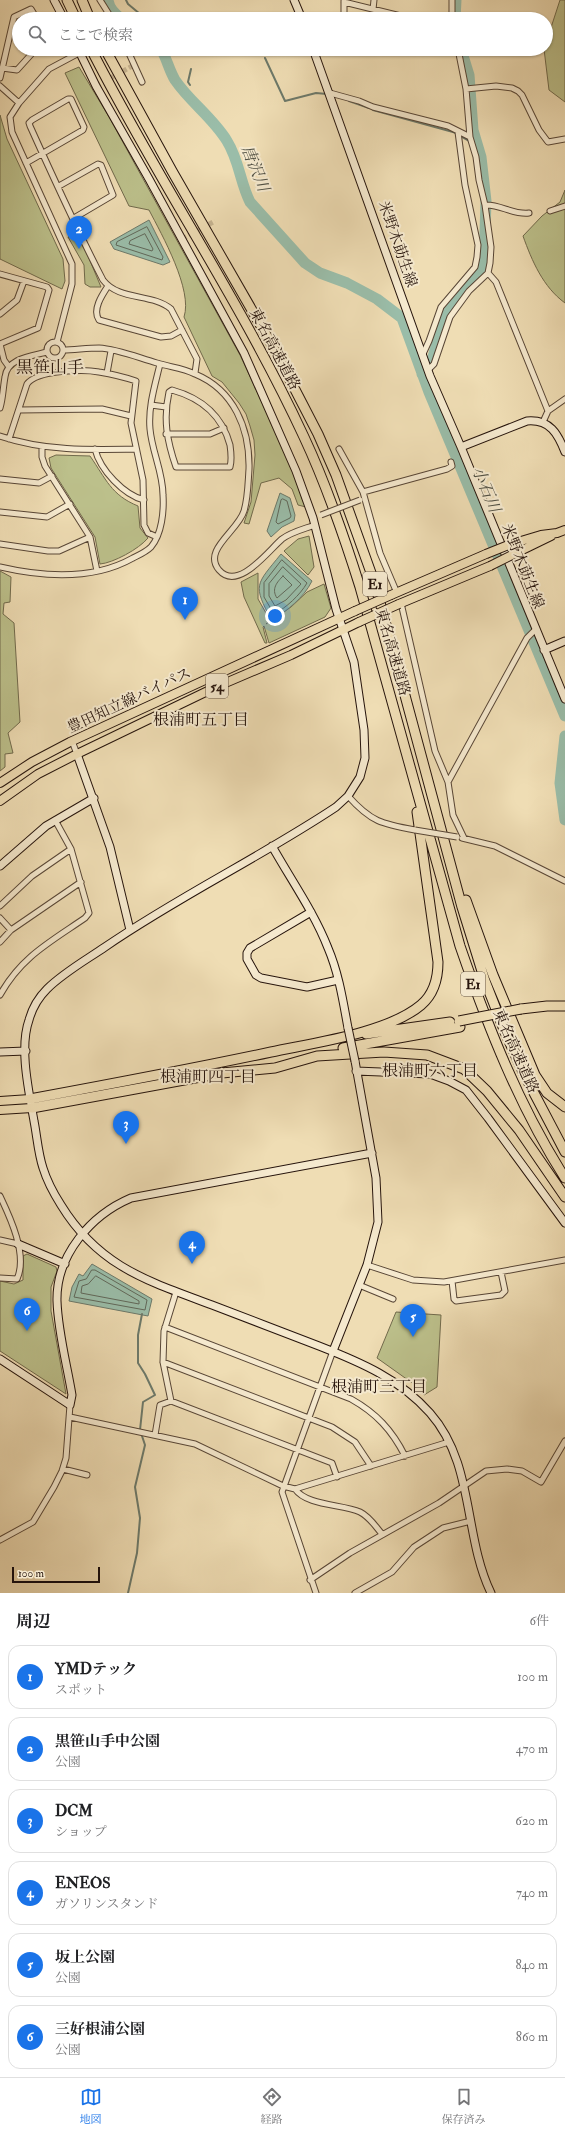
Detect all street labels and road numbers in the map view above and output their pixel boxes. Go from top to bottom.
street label: 米野木莇生線 [374,199,421,290]
street label: 東名高速道路 [245,305,304,393]
street label: 米野木莇生線 [497,521,548,611]
road number: E1 [363,572,387,596]
street label: 東名高速道路 [371,606,414,698]
street label: 豊田知立線バイパス [64,663,194,738]
road number: 54 [206,674,228,698]
road number: E1 [461,972,485,996]
street label: 東名高速道路 [489,1006,543,1096]

